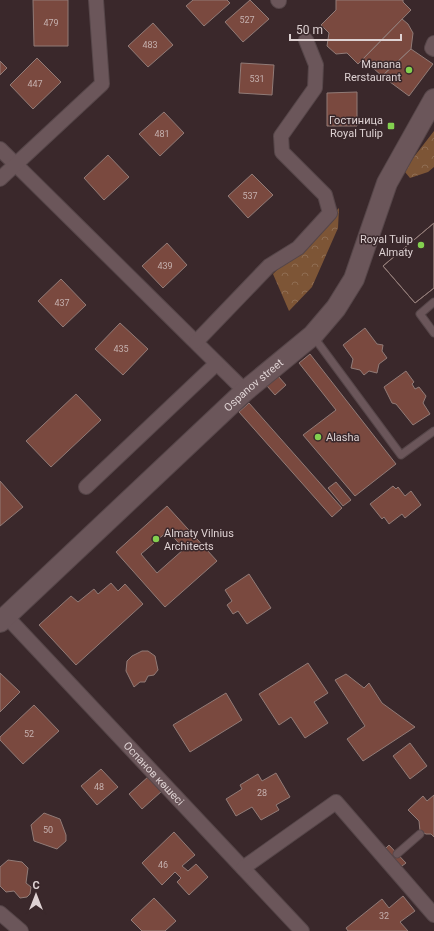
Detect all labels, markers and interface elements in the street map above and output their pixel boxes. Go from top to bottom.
house number: 527 [239,15,255,25]
scale bar [290,16,401,42]
house number: 479 [43,18,59,28]
text: 50 m [296,23,323,37]
house number: 483 [142,40,158,50]
place label: Manana Rerstaurant [344,58,401,84]
marker: Manana Rerstaurant [404,65,414,75]
house number: 531 [249,74,265,84]
house number: 447 [27,79,43,89]
place label: Гостиница Royal Tulip [329,114,383,140]
marker: Гостиница Royal Tulip [386,121,396,131]
house number: 481 [154,129,170,139]
house number: 537 [242,191,258,201]
place label: Royal Tulip Almaty [360,233,414,259]
marker: Royal Tulip Almaty [416,240,426,250]
house number: 439 [157,261,173,271]
house number: 437 [54,298,70,308]
house number: 435 [113,344,129,354]
street label: Ospanov street [221,356,286,414]
place label: Alasha [326,431,360,444]
marker: Alasha [313,432,323,442]
place label: Almaty Vilnius Architects [164,527,234,553]
marker: Almaty Vilnius Architects [151,534,161,544]
house number: 52 [24,729,34,739]
street label: Оспанов көшесі [121,739,187,808]
house number: 48 [94,782,104,792]
house number: 28 [257,788,267,798]
house number: 50 [43,825,53,835]
house number: 46 [158,860,168,870]
north arrow [16,875,56,915]
text: С [32,879,40,892]
house number: 32 [379,911,389,921]

